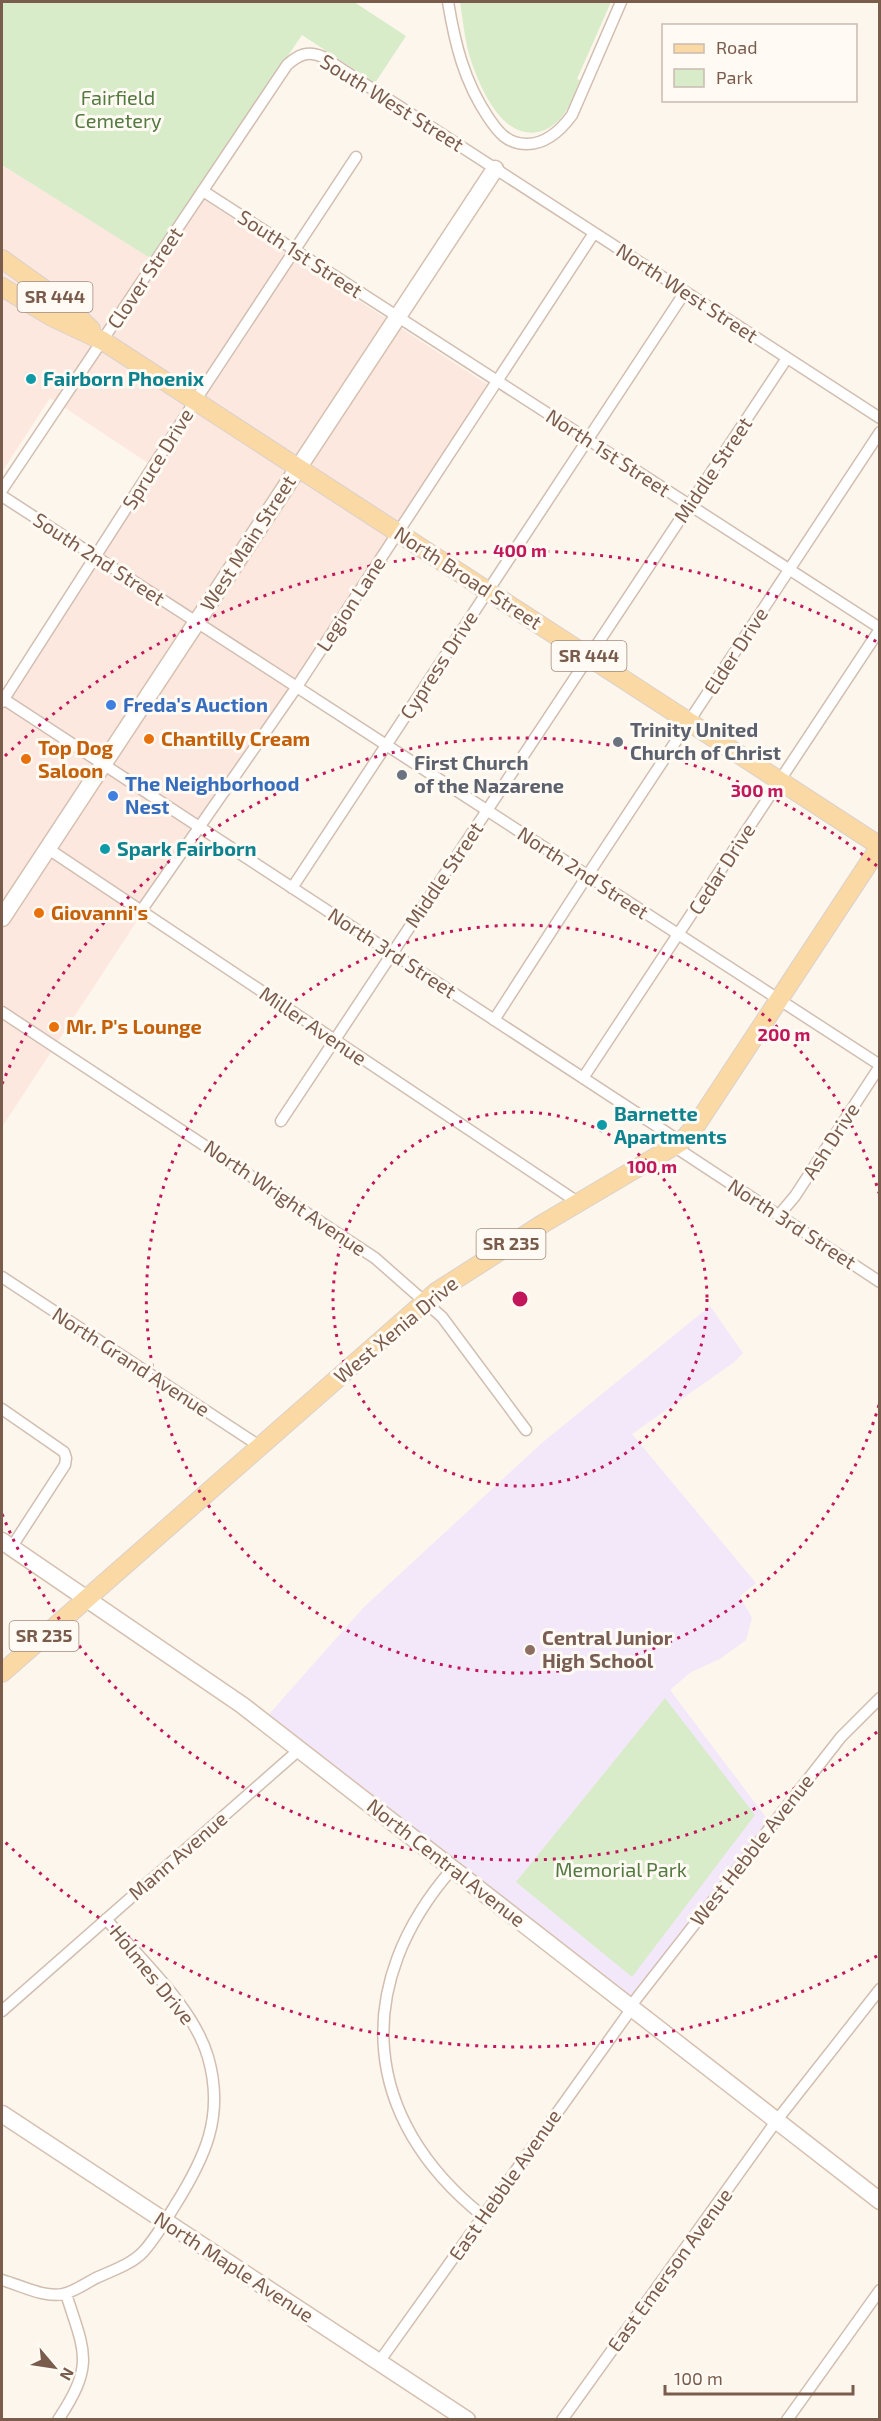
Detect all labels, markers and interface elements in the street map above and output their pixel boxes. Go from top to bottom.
legend [662,24,857,102]
text: Road [716,36,757,58]
street label: South West Street [316,48,469,156]
text: Park [716,66,753,88]
park label: Fairfield Cemetery [74,85,162,132]
street label: South 1st Street [234,204,368,302]
street label: Clover Street [101,222,187,333]
street label: North West Street [612,237,763,347]
road number: SR 444 [17,282,92,312]
place label: Fairborn Phoenix [43,366,205,390]
marker: Fairborn Phoenix [24,372,38,386]
street label: North 1st Street [542,403,675,501]
street label: Spruce Drive [117,404,198,513]
street label: Middle Street [668,412,756,527]
street label: West Main Street [194,470,300,615]
street label: South 2nd Street [29,507,170,610]
street label: North Broad Street [390,520,547,634]
text: 400 m [493,539,547,561]
street label: Legion Lane [311,552,390,655]
street label: Elder Drive [698,602,772,698]
street label: Cypress Drive [394,606,482,723]
road number: SR 444 [552,641,626,671]
place label: Freda's Auction [123,692,268,716]
marker: Freda's Auction [104,698,118,712]
place label: Trinity United Church of Christ [630,717,781,764]
place label: Chantilly Cream [161,726,310,751]
marker: Chantilly Cream [142,732,156,746]
place label: Top Dog Saloon [38,735,114,782]
marker: Trinity United Church of Christ [611,735,625,749]
place label: First Church of the Nazarene [414,750,564,797]
marker: Top Dog Saloon [19,752,33,766]
marker: First Church of the Nazarene [395,768,409,782]
place label: The Neighborhood Nest [125,771,299,818]
text: 300 m [731,779,783,801]
marker: The Neighborhood Nest [106,789,120,803]
street label: Middle Street [399,817,487,932]
street label: Cedar Drive [683,818,760,919]
street label: North 2nd Street [513,821,654,924]
place label: Spark Fairborn [117,836,257,860]
marker: Spark Fairborn [98,842,112,856]
place label: Giovanni's [51,900,148,924]
street label: North 3rd Street [324,902,461,1003]
marker: Giovanni's [32,906,46,920]
street label: Miller Avenue [256,981,372,1070]
place label: Mr. P's Lounge [66,1014,202,1038]
marker: Mr. P's Lounge [47,1020,61,1034]
text: 200 m [758,1023,810,1045]
street label: Ash Drive [797,1098,864,1183]
place label: Barnette Apartments [614,1101,727,1148]
marker: Barnette Apartments [595,1118,609,1132]
street label: North Wright Avenue [200,1134,371,1260]
text: 100 m [627,1155,677,1177]
street label: North 3rd Street [724,1173,861,1274]
road number: SR 235 [476,1229,546,1259]
street label: West Xenia Drive [329,1271,462,1388]
centre of rings [510,1289,530,1309]
street label: North Grand Avenue [48,1301,215,1421]
road number: SR 235 [9,1621,78,1651]
place label: Central Junior High School [542,1625,673,1672]
marker: Central Junior High School [523,1643,537,1657]
street label: West Hebble Avenue [684,1769,818,1930]
street label: North Central Avenue [363,1793,530,1931]
street label: Mann Avenue [123,1806,232,1905]
park label: Memorial Park [555,1857,687,1881]
street label: Holmes Drive [105,1920,200,2029]
street label: East Hebble Avenue [443,2104,565,2265]
street label: East Emerson Avenue [602,2183,737,2356]
street label: North Maple Avenue [150,2206,319,2327]
north arrow [24,2337,84,2397]
scale bar [665,2358,852,2396]
text: N [56,2365,79,2384]
text: 100 m [674,2367,723,2389]

